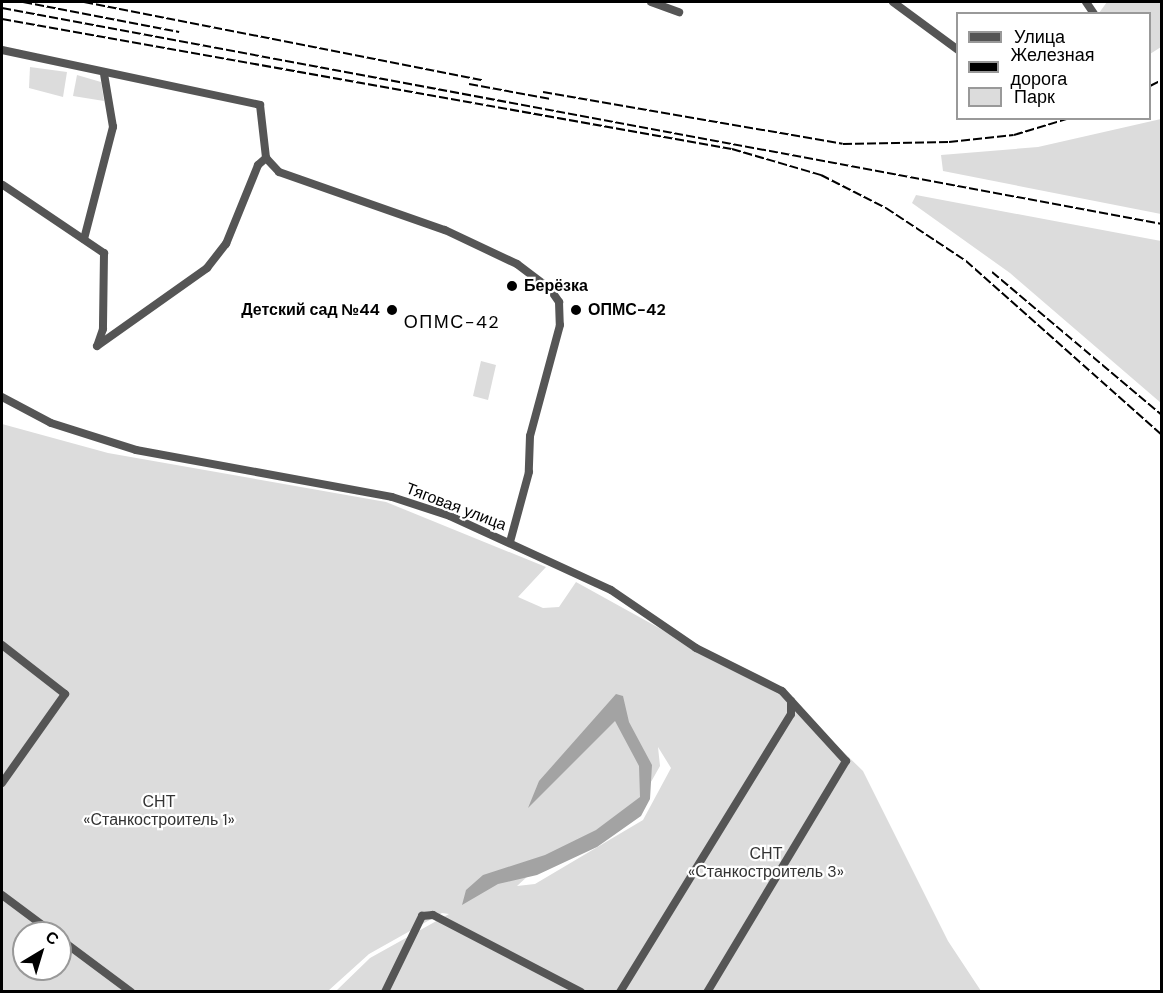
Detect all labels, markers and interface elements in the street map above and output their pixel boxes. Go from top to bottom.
legend [956,12,1151,120]
text: Улица [1014,25,1065,49]
text: Железная дорога [1011,43,1094,91]
text: Парк [1014,85,1055,109]
place label: Берёзка [524,276,588,296]
marker: Берёзка [505,279,519,293]
place label: Детский сад №44 [241,300,380,320]
place label: ОПМС-42 [588,300,666,320]
marker: Детский сад №44 [385,303,399,317]
marker: ОПМС-42 [569,303,583,317]
district label: ОПМС-42 [404,311,500,333]
street label: Тяговая улица [403,479,509,535]
park label: СНТ «Станкостроитель 1» [83,792,235,830]
park label: СНТ «Станкостроитель 3» [688,844,844,882]
north arrow [12,921,72,981]
text: С [41,926,63,950]

